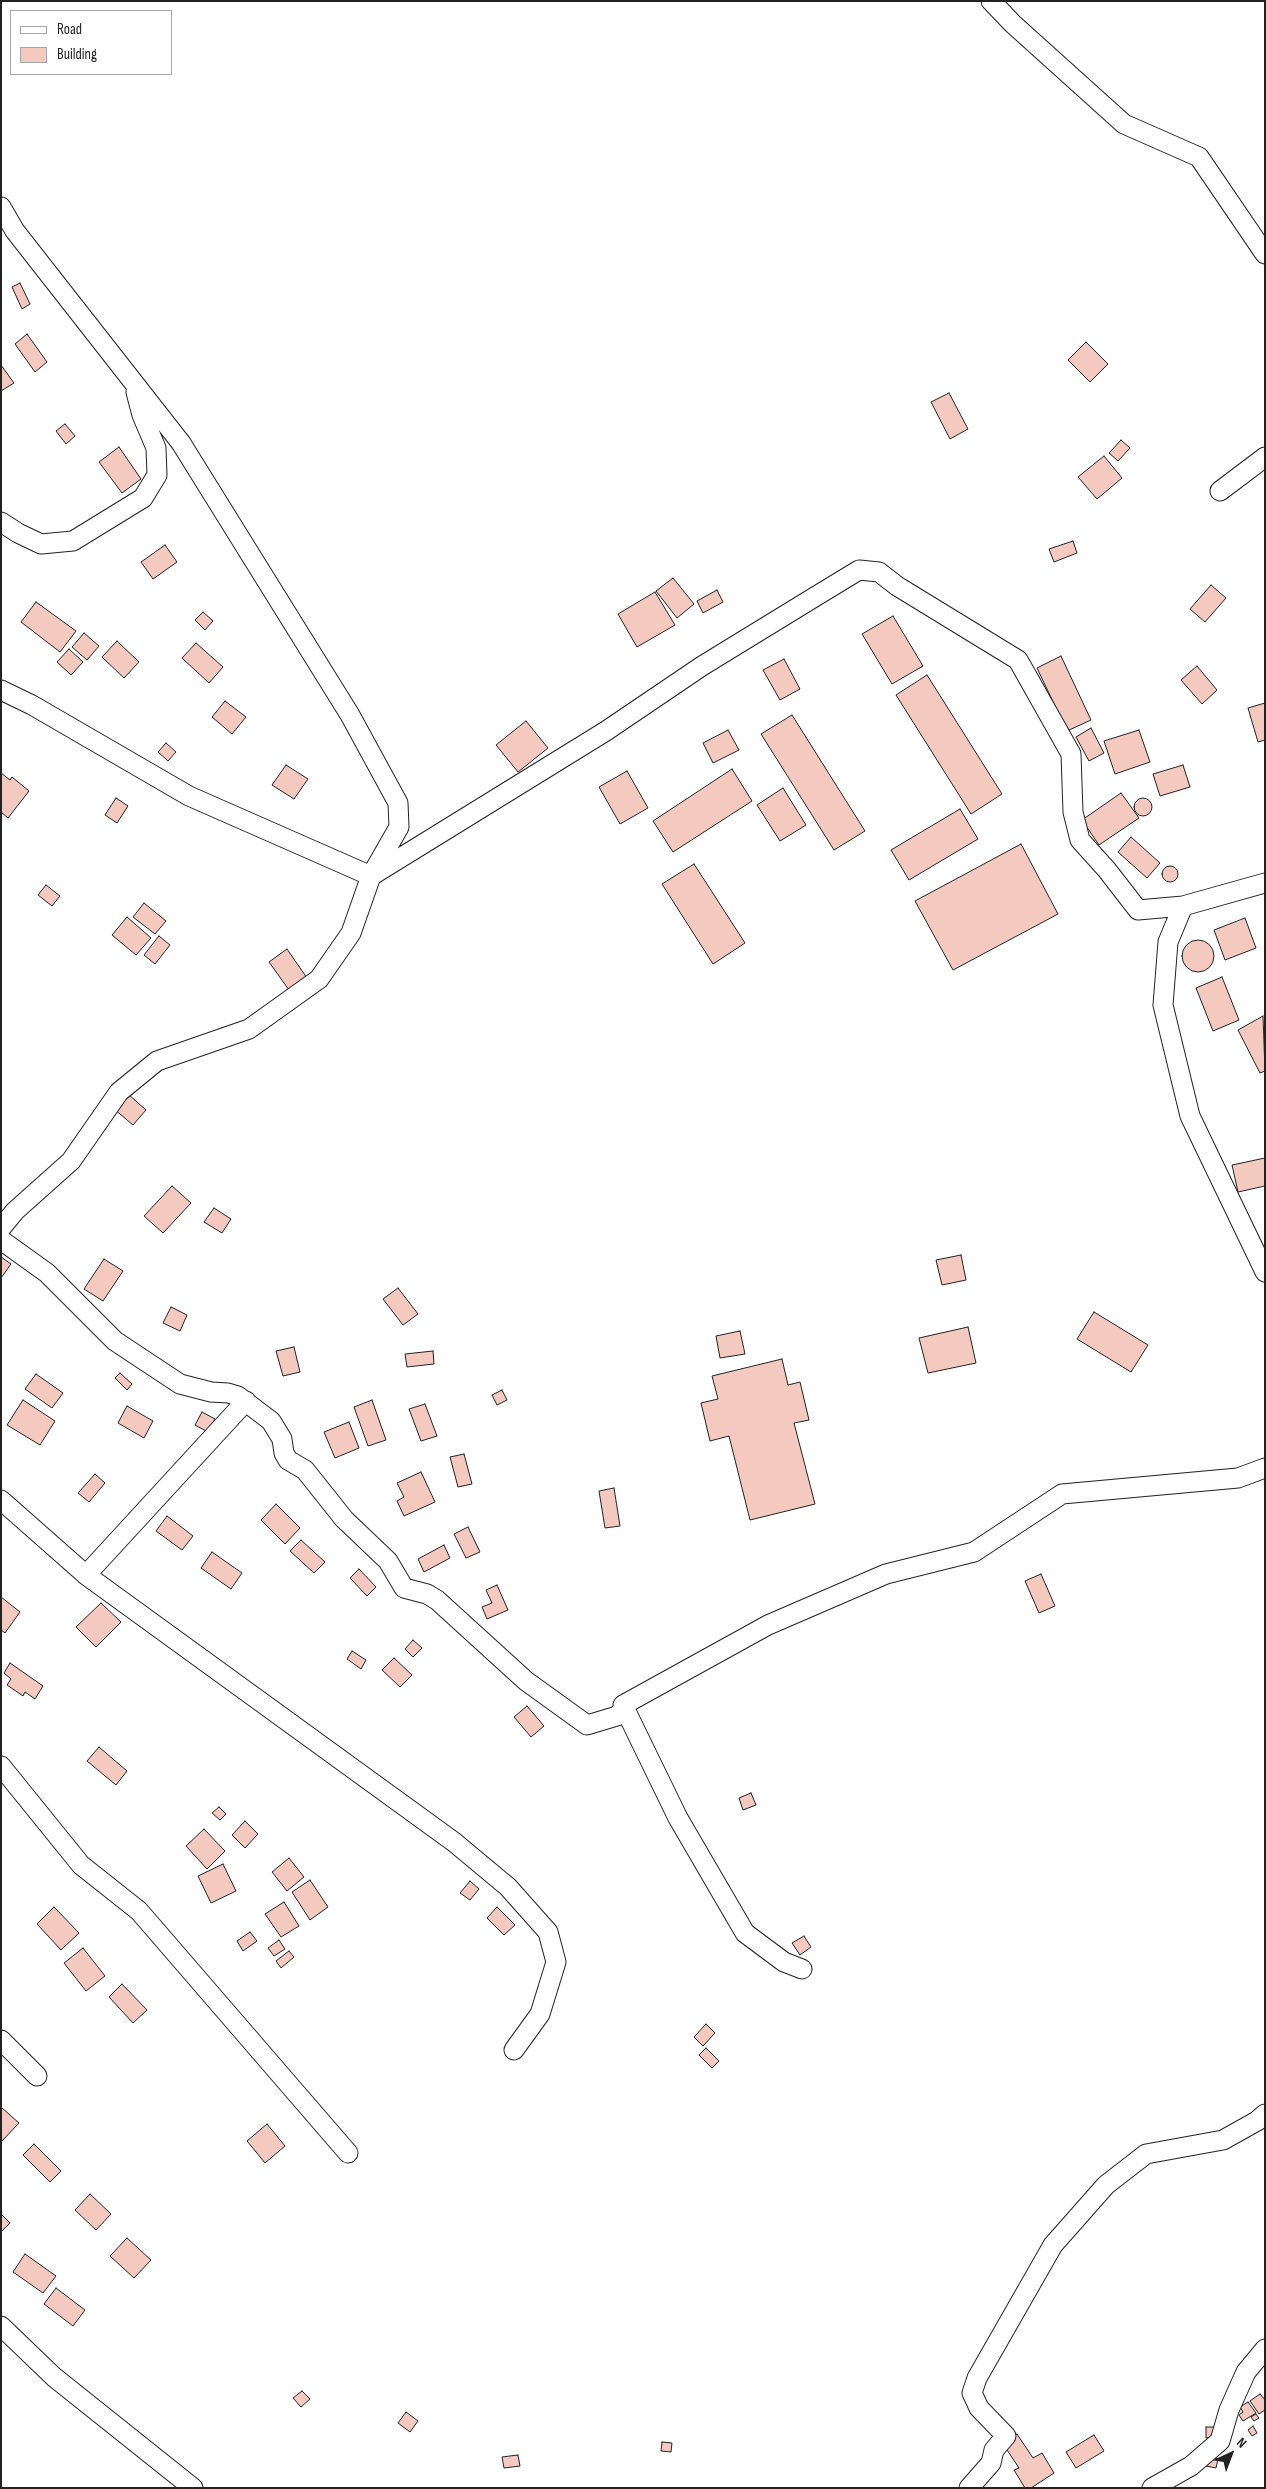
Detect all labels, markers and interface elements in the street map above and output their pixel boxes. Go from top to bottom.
legend [10,10,172,75]
text: Road [57,20,82,39]
text: Building [57,45,97,64]
north arrow [1206,2429,1256,2479]
text: N [1233,2434,1250,2451]

